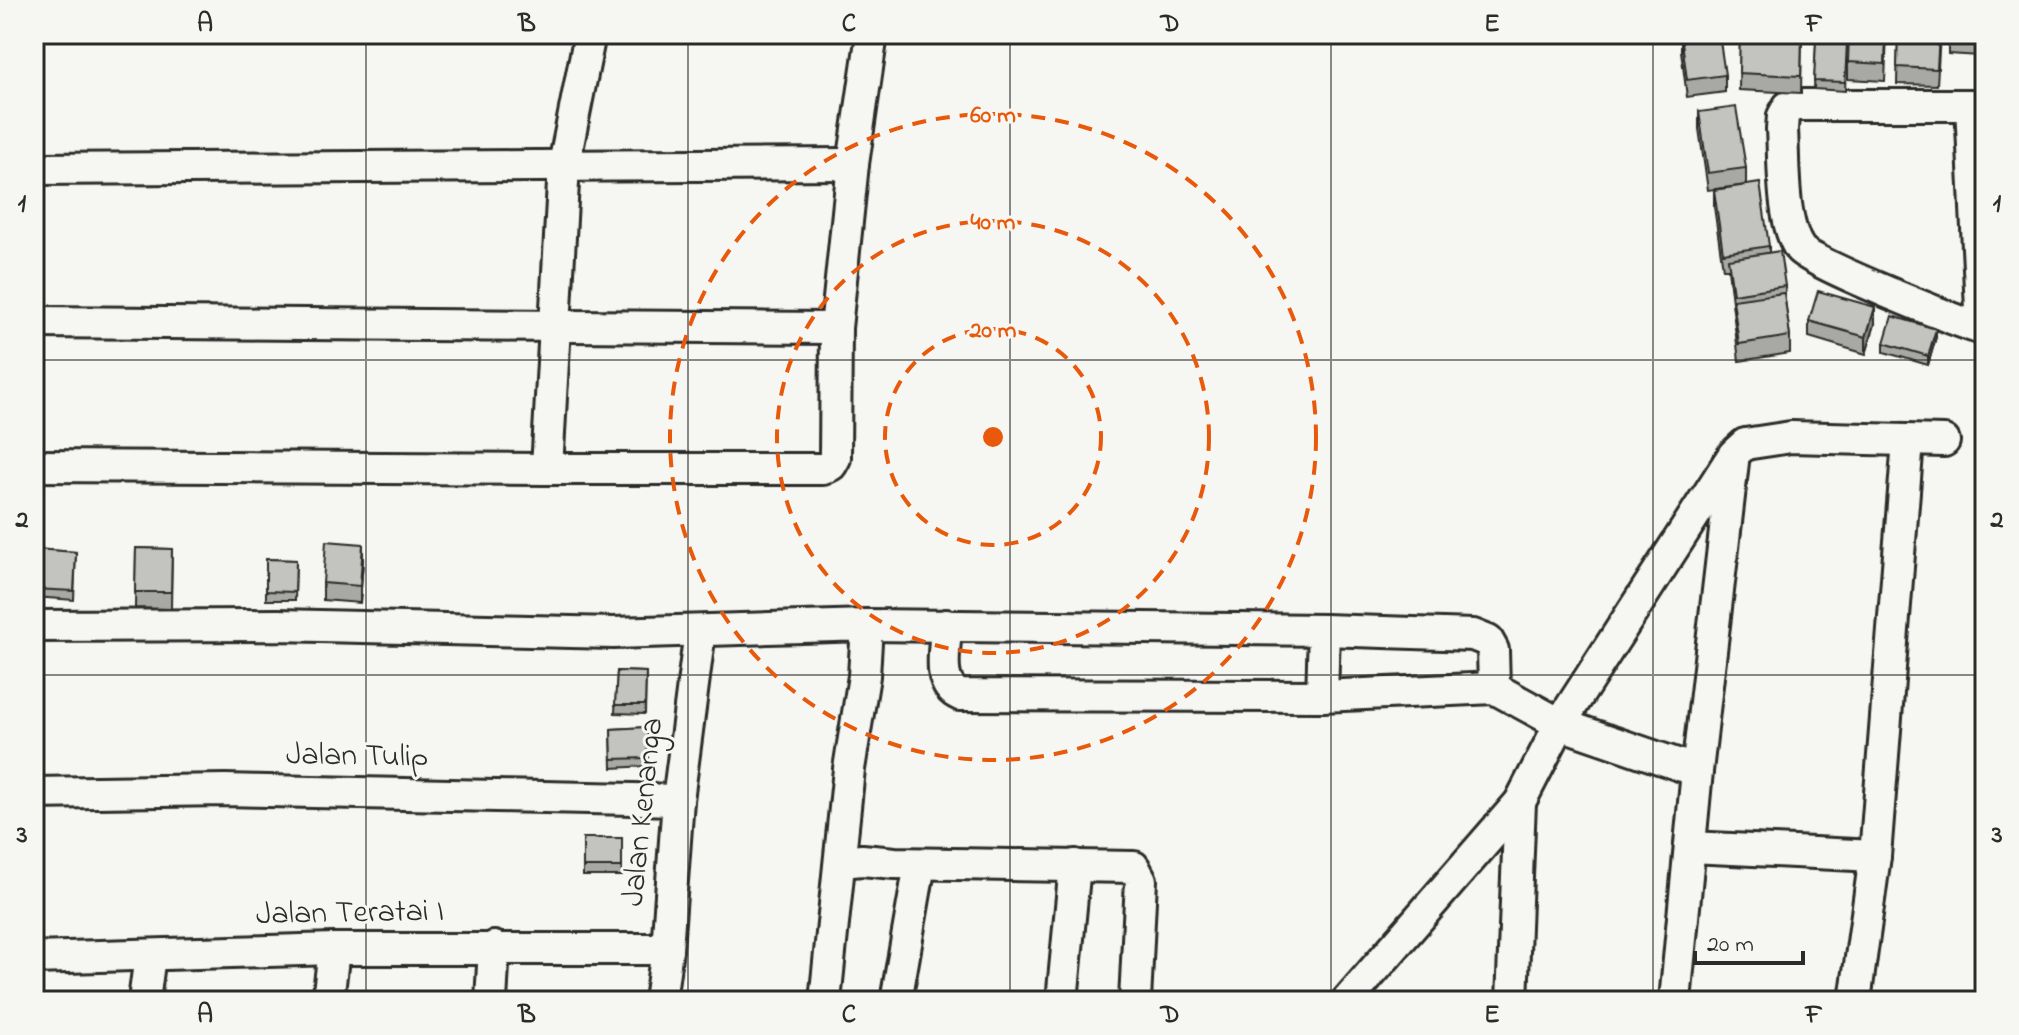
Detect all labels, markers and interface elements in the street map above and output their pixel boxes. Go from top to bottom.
text: A [197,6,213,44]
text: B [517,6,536,44]
text: C [842,6,856,44]
text: D [1159,6,1180,44]
text: E [1484,6,1500,44]
text: F [1804,6,1823,44]
text: 60 m [970,99,1016,134]
text: 1 [18,186,27,224]
text: 1 [1993,186,2002,224]
text: 40 m [971,206,1016,241]
text: 20 m [969,314,1017,349]
centre of rings [979,423,1007,451]
text: 2 [15,502,29,540]
text: 2 [1990,502,2004,540]
street label: Jalan Kenanga [611,715,677,909]
street label: Jalan Tulip [285,732,429,782]
text: 3 [16,817,28,855]
text: 3 [1991,817,2003,855]
street label: Jalan Teratai I [255,889,445,939]
scale bar [1695,915,1803,965]
text: 20 m [1707,928,1754,963]
text: A [197,997,213,1035]
text: B [517,997,536,1035]
text: C [842,997,856,1035]
text: D [1159,997,1180,1035]
text: E [1484,997,1500,1035]
text: F [1804,997,1823,1035]

